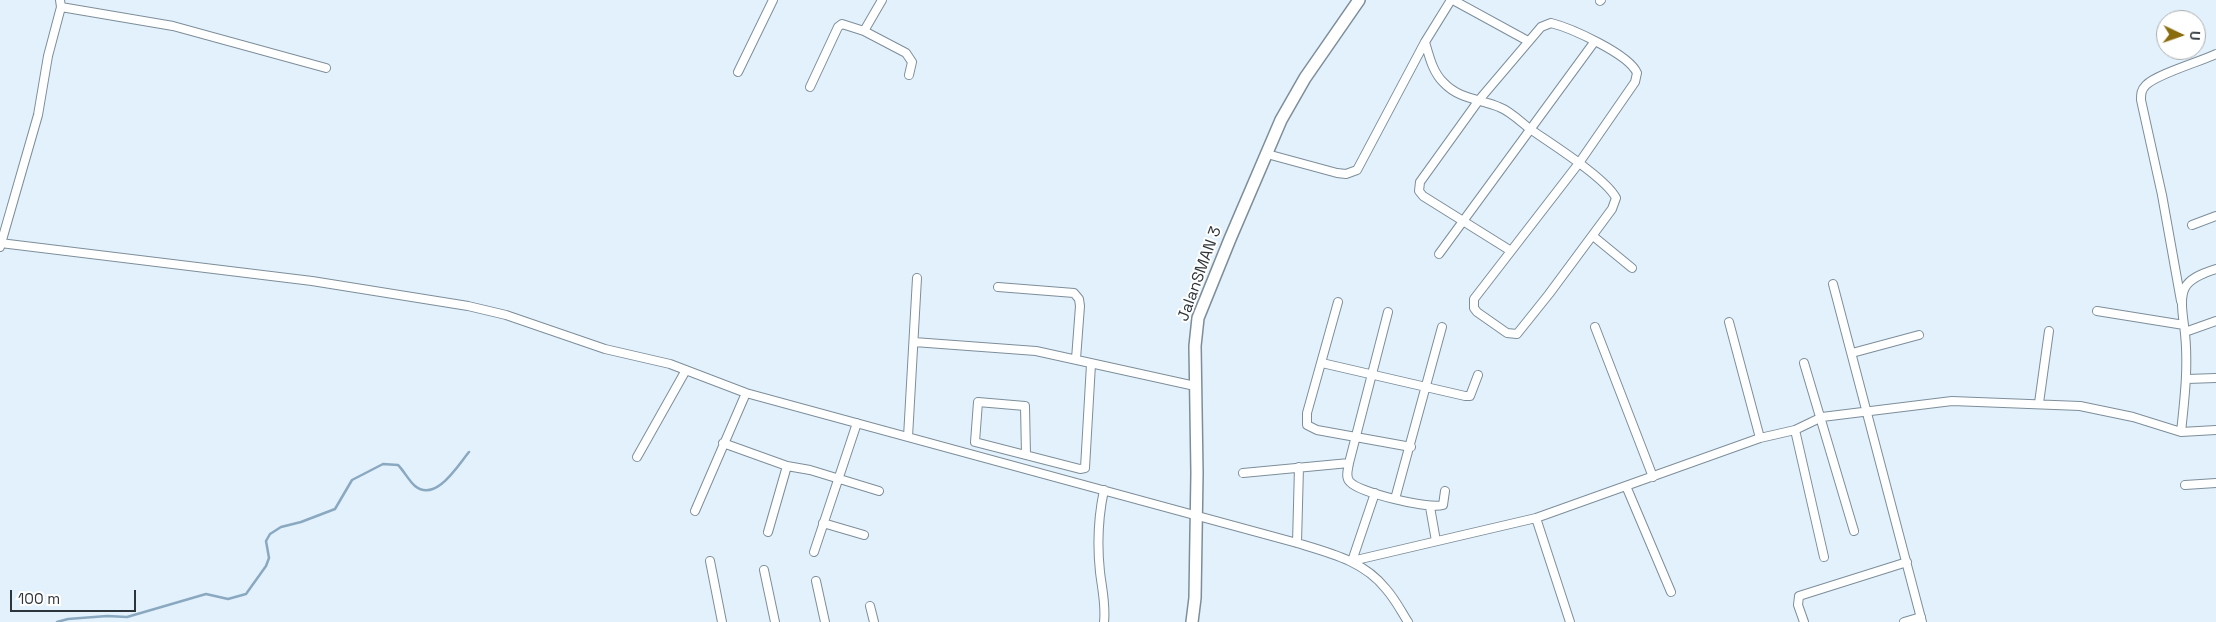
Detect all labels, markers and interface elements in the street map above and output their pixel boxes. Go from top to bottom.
north arrow [2156,10,2206,60]
text: U [2186,31,2204,41]
street label: JalanSMAN 3 [1174,224,1226,324]
scale bar [12,580,139,612]
text: 100 m [18,589,60,608]

